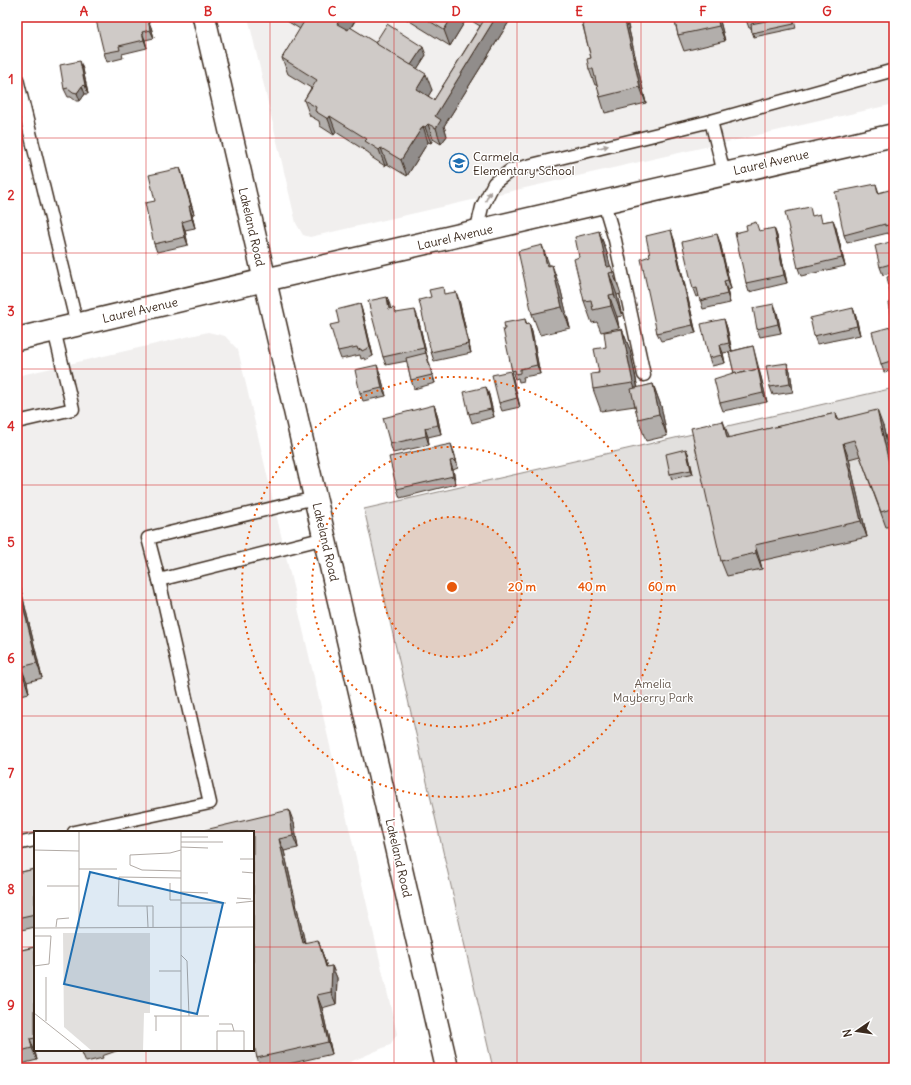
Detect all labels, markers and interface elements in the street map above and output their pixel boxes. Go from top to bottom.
text: A [80,3,89,20]
text: B [204,3,213,20]
text: C [328,3,337,20]
text: D [451,3,461,20]
text: E [575,3,583,20]
text: F [699,3,707,20]
text: G [822,3,832,20]
text: 1 [8,71,14,88]
one-way arrow [597,144,609,150]
street label: Laurel Avenue [732,146,810,178]
place label: Carmela Elementary School [473,149,574,178]
school or university icon: Carmela Elementary School [448,152,470,174]
street label: Lakeland Road [236,186,268,268]
text: 2 [7,187,15,204]
one-way arrow [485,190,491,201]
street label: Laurel Avenue [416,221,494,253]
street label: Laurel Avenue [101,294,179,326]
text: 3 [7,303,15,320]
text: 4 [7,418,15,435]
street label: Lakeland Road [310,501,342,583]
text: 5 [7,534,15,551]
text: 20 m [508,579,536,594]
text: 40 m [578,579,607,594]
text: 60 m [648,579,677,594]
centre of rings [445,580,459,594]
text: 6 [7,650,15,667]
park label: Amelia Mayberry Park [613,676,693,705]
text: 7 [8,765,15,782]
street label: Lakeland Road [383,817,415,899]
inset map [34,831,254,1051]
text: 8 [7,881,15,898]
text: 9 [7,997,15,1014]
north arrow [837,1011,877,1051]
text: N [840,1028,855,1039]

